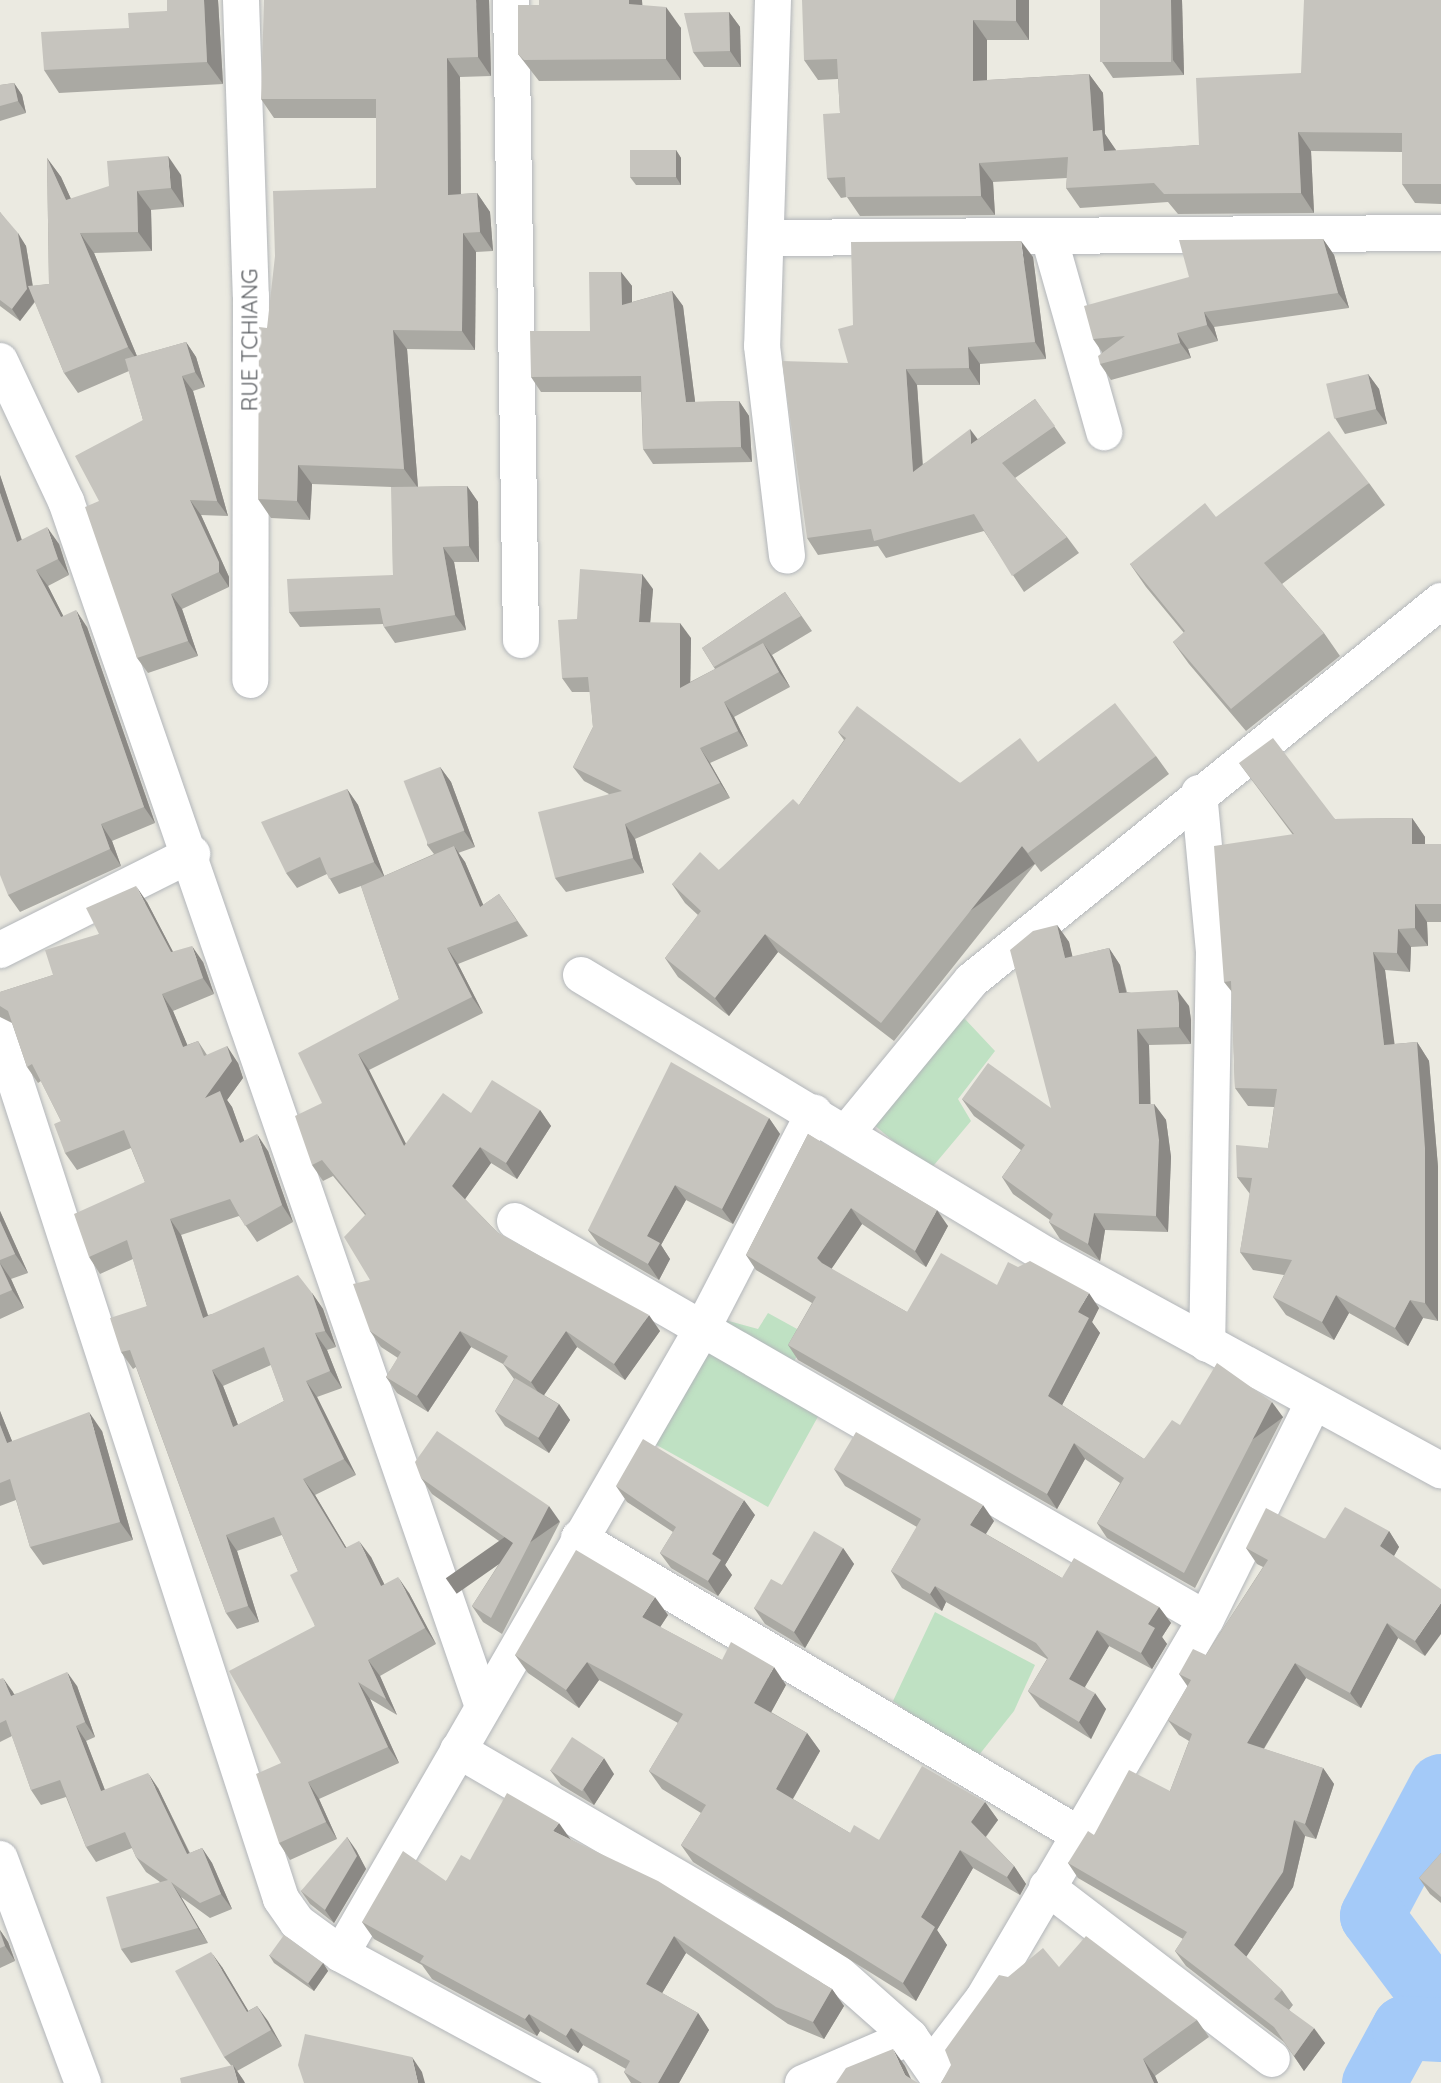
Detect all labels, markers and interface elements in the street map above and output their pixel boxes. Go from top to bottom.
street label: RUE TCHIANG [237,269,263,411]

